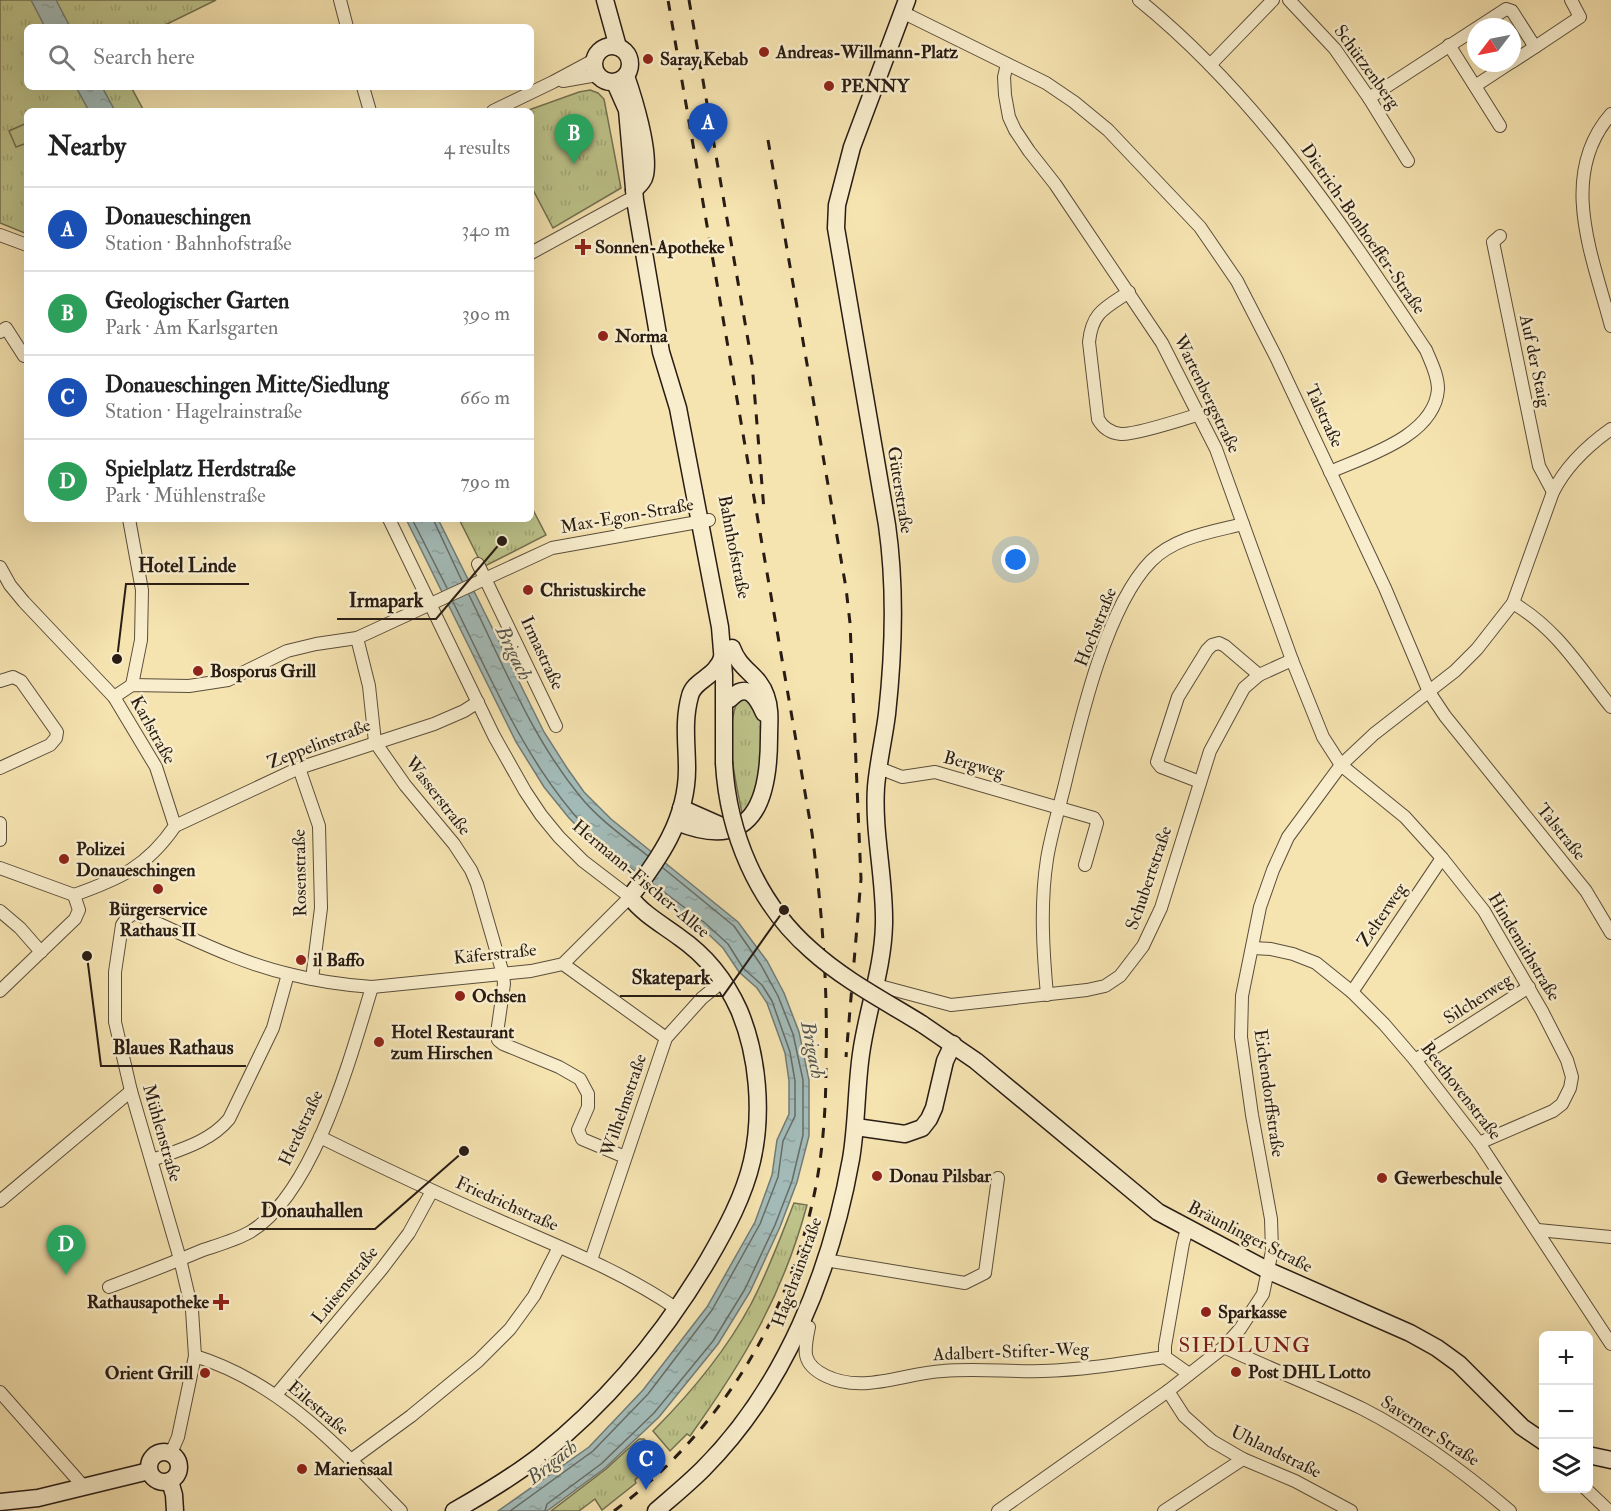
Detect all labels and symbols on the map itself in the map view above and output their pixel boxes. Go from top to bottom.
north arrow [1467,18,1521,72]
street label: Schützenberg [1329,20,1406,115]
place label: Andreas-Willmann-Platz [775,41,958,64]
marker: Andreas-Willmann-Platz [757,45,771,59]
place label: Saray Kebab [660,48,748,71]
marker: Saray Kebab [641,52,655,66]
place label: PENNY [841,75,910,98]
marker: PENNY [822,79,836,93]
pin: A [688,104,728,153]
pin: B [554,114,594,164]
street label: Dietrich-Bonhoeffer-Straße [1295,139,1431,319]
place label: Sonnen-Apotheke [595,236,725,259]
marker: Sonnen-Apotheke [576,240,590,254]
street label: Auf der Staig [1514,312,1556,411]
place label: Norma [614,325,668,348]
marker: Norma [596,329,610,343]
street label: Wartenbergstraße [1168,330,1246,457]
street label: Talstraße [1299,381,1349,452]
street label: Güterstraße [882,445,918,536]
street label: Max-Egon-Straße [559,493,696,539]
street label: Bahnhofstraße [713,493,755,601]
your location [1001,545,1030,574]
callout: Hotel Linde [126,546,249,584]
text: Hotel Linde [138,553,237,578]
place label: Christuskirche [540,579,646,602]
callout: Irmapark [337,581,436,619]
marker: Christuskirche [521,583,535,597]
street label: Hochstraße [1070,584,1122,670]
text: Irmapark [349,588,424,614]
street label: Irmastraße [515,612,569,694]
water label: Brigach [490,621,538,684]
place label: Bosporus Grill [210,660,317,683]
marker: Bosporus Grill [191,664,205,678]
street label: Karlstraße [125,692,181,769]
street label: Zeppelinstraße [264,714,374,774]
street label: Bergweg [941,746,1008,784]
street label: Wasserstraße [399,751,476,841]
street label: Talstraße [1531,799,1591,866]
street label: Hermann-Fischer-Allee [567,815,715,944]
street label: Schubertstraße [1121,823,1178,933]
street label: Rosenstraße [288,828,312,917]
place label: Polizei Donaueschingen [76,838,196,882]
marker: Polizei Donaueschingen [57,852,71,866]
street label: Zelterweg [1352,877,1413,952]
marker: Bürgerservice Rathaus II [151,882,165,896]
street label: Hindemithstraße [1483,889,1566,1006]
place label: Bürgerservice Rathaus II [109,898,208,942]
street label: Käferstraße [452,938,538,970]
place label: il Baffo [312,949,365,972]
marker: il Baffo [294,953,308,967]
callout: Skatepark [620,958,723,996]
text: Skatepark [632,965,711,991]
street label: Silcherweg [1439,968,1518,1030]
place label: Ochsen [472,985,527,1008]
marker: Ochsen [453,989,467,1003]
water label: Brigach [795,1018,831,1081]
place label: Hotel Restaurant zum Hirschen [390,1021,514,1065]
callout: Blaues Rathaus [101,1028,246,1066]
street label: Eichendorffstraße [1249,1028,1289,1159]
text: Blaues Rathaus [112,1035,234,1060]
marker: Hotel Restaurant zum Hirschen [372,1035,386,1049]
street label: Beethovenstraße [1415,1037,1507,1145]
street label: Wilhelmstraße [595,1050,652,1160]
street label: Mühlenstraße [137,1081,187,1185]
street label: Herdstraße [273,1086,329,1170]
place label: Donau Pilsbar [889,1165,991,1188]
place label: Gewerbeschule [1394,1167,1503,1190]
marker: Donau Pilsbar [870,1169,884,1183]
street label: Friedrichstraße [452,1171,562,1237]
marker: Gewerbeschule [1375,1171,1389,1185]
callout: Donauhallen [249,1191,375,1229]
street label: Bräunlinger Straße [1184,1196,1317,1279]
text: Donauhallen [261,1198,364,1223]
street label: Hagelrainstraße [767,1214,828,1330]
pin: D [46,1226,86,1275]
street label: Luisenstraße [307,1241,384,1329]
place label: Rathausapotheke [87,1291,209,1314]
marker: Rathausapotheke [214,1295,228,1309]
place label: Sparkasse [1218,1301,1287,1324]
marker: Sparkasse [1199,1305,1213,1319]
district label: SIEDLUNG [1179,1332,1311,1359]
street label: Adalbert-Stifter-Weg [932,1338,1090,1366]
place label: Post DHL Lotto [1248,1361,1371,1384]
place label: Orient Grill [105,1362,193,1385]
marker: Post DHL Lotto [1229,1365,1243,1379]
marker: Orient Grill [198,1366,212,1380]
street label: Eilestraße [283,1376,354,1441]
street label: Saverner Straße [1376,1390,1484,1472]
street label: Uhlandstraße [1227,1420,1325,1484]
water label: Brigach [521,1434,583,1490]
pin: C [626,1440,666,1490]
place label: Mariensaal [313,1458,393,1481]
marker: Mariensaal [295,1462,309,1476]

